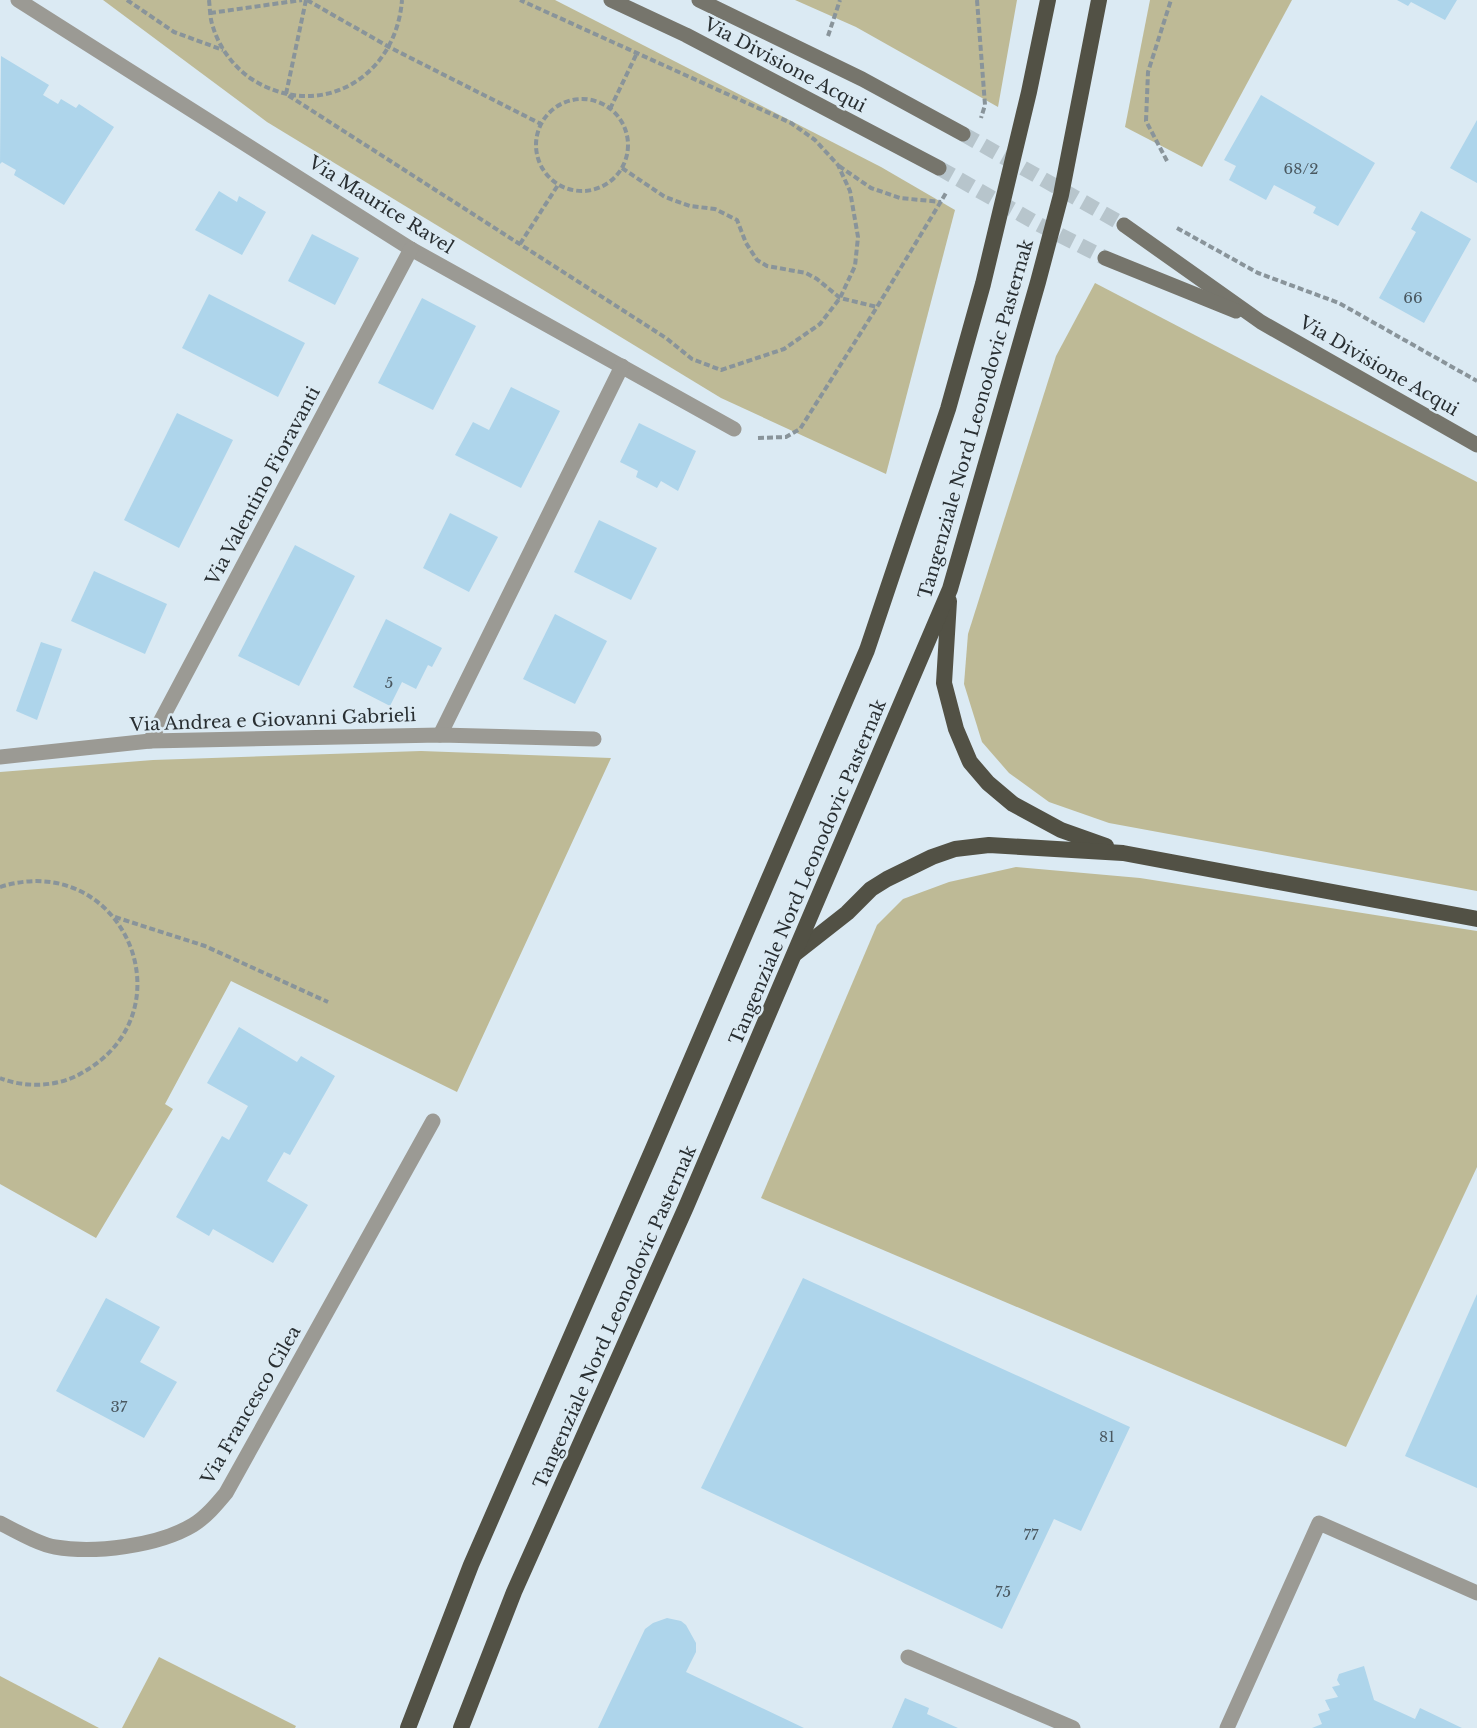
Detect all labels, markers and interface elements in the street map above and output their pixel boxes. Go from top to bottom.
street label: Via Divisione Acqui [699,12,870,117]
street label: Via Maurice Ravel [303,151,458,259]
house number: 68/2 [1284,159,1318,178]
street label: Tangenziale Nord Leonodovic Pasternak [914,237,1038,601]
house number: 66 [1403,288,1423,307]
street label: Via Divisione Acqui [1294,311,1463,421]
street label: Via Valentino Fioravanti [201,383,325,590]
house number: 5 [385,673,393,692]
street label: Tangenziale Nord Leonodovic Pasternak [725,696,891,1048]
street label: Via Andrea e Giovanni Gabrieli [129,704,416,736]
street label: Tangenziale Nord Leonodovic Pasternak [529,1142,701,1492]
street label: Via Francesco Cilea [196,1322,305,1489]
house number: 37 [111,1397,128,1416]
house number: 81 [1099,1427,1115,1446]
house number: 77 [1023,1525,1039,1544]
house number: 75 [995,1582,1011,1601]

